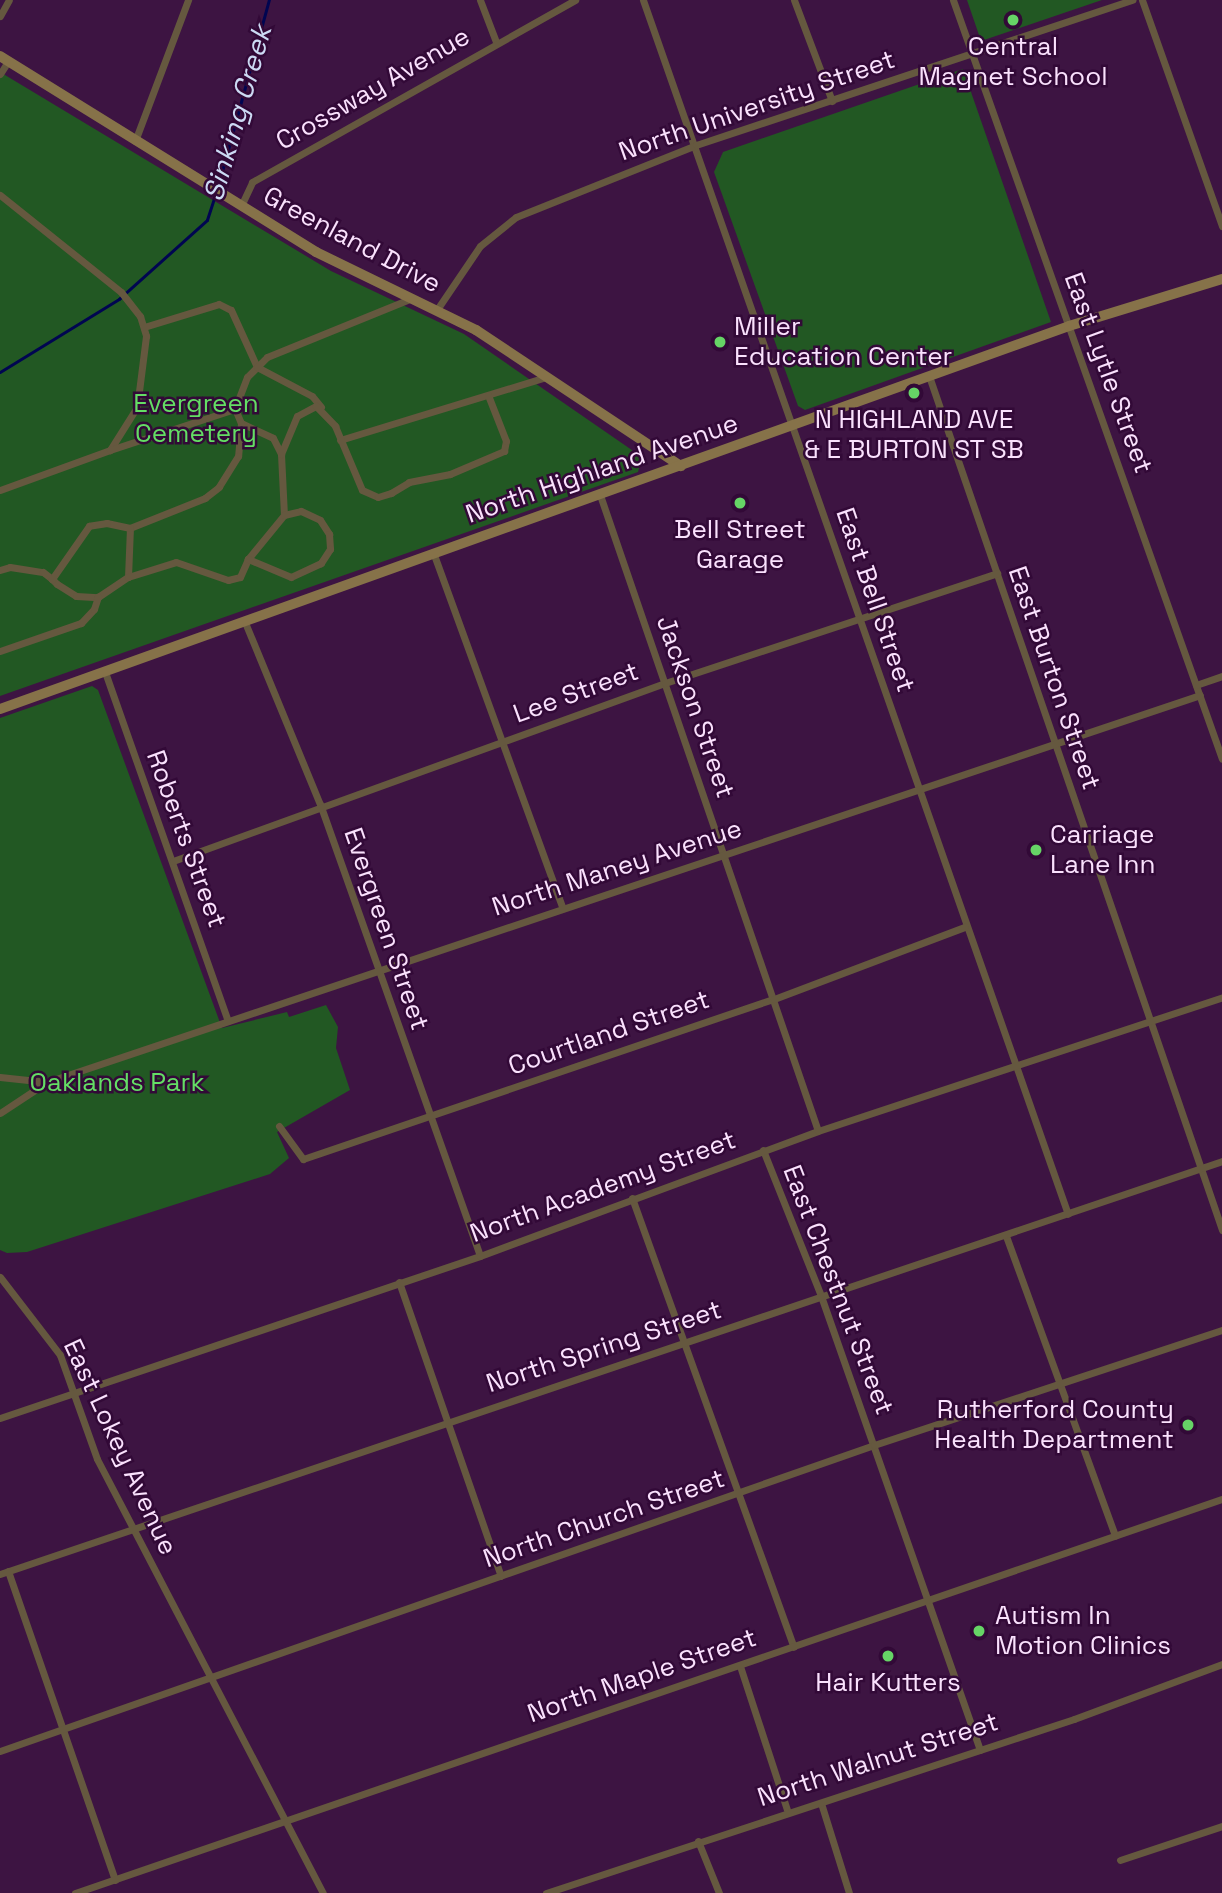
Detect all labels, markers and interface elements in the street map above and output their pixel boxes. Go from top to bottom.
marker: Central Magnet School [1005,12,1021,28]
water label: Sinking Creek [196,21,278,205]
street label: Crossway Avenue [270,21,476,157]
place label: Central Magnet School [918,31,1108,92]
street label: North University Street [615,44,899,168]
street label: Greenland Drive [258,180,446,300]
street label: East Lytle Street [1057,268,1159,478]
place label: Miller Education Center [734,311,952,372]
marker: Miller Education Center [712,334,728,350]
marker: N HIGHLAND AVE & E BURTON ST SB [906,385,922,401]
park label: Evergreen Cemetery [133,388,259,450]
place label: N HIGHLAND AVE & E BURTON ST SB [804,404,1024,466]
street label: North Highland Avenue [462,408,742,530]
marker: Bell Street Garage [732,495,748,511]
street label: East Bell Street [829,504,921,696]
place label: Bell Street Garage [674,514,806,576]
street label: East Burton Street [1001,562,1107,794]
street label: Jackson Street [649,612,741,802]
street label: Lee Street [509,656,643,730]
street label: Roberts Street [139,746,233,932]
street label: North Maney Avenue [488,813,746,923]
place label: Carriage Lane Inn [1050,819,1155,880]
street label: Evergreen Street [337,824,435,1034]
marker: Carriage Lane Inn [1028,842,1044,858]
street label: Courtland Street [504,984,714,1082]
park label: Oaklands Park [30,1067,204,1099]
street label: North Academy Street [466,1124,740,1250]
street label: East Chestnut Street [776,1161,900,1419]
street label: North Spring Street [483,1294,725,1400]
street label: East Lokey Avenue [56,1334,184,1560]
place label: Rutherford County Health Department [934,1394,1174,1456]
marker: Rutherford County Health Department [1180,1417,1196,1433]
street label: North Church Street [479,1463,729,1575]
place label: Autism In Motion Clinics [995,1600,1171,1662]
marker: Autism In Motion Clinics [969,1621,989,1641]
street label: North Maple Street [524,1622,760,1730]
marker: Hair Kutters [880,1648,896,1664]
place label: Hair Kutters [815,1667,961,1699]
street label: North Walnut Street [754,1706,1002,1814]

